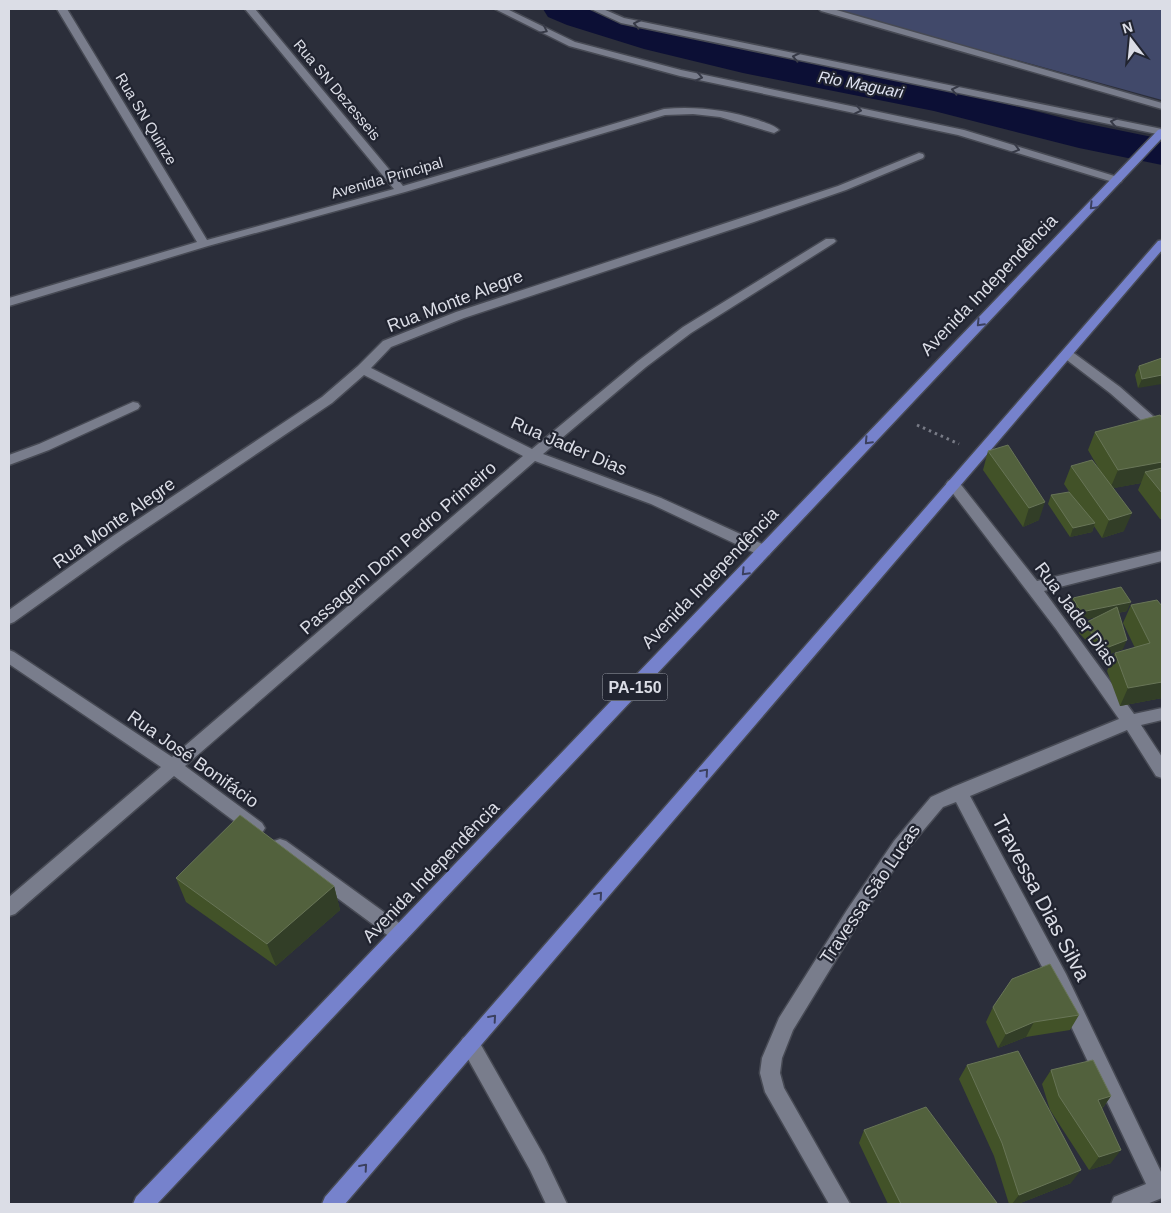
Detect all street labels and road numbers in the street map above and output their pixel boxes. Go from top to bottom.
street label: Rua SN Dezesseis [290,36,384,143]
street label: Rua SN Quinze [112,70,181,168]
street label: Avenida Principal [329,153,445,202]
street label: Avenida Independência [917,210,1062,360]
street label: Rua Monte Alegre [384,266,526,336]
street label: Rua Jader Dias [508,413,630,479]
street label: Passagem Dom Pedro Primeiro [296,457,500,639]
street label: Rua Monte Alegre [49,473,179,573]
street label: Avenida Independência [638,503,783,653]
street label: Rua Jader Dias [1031,558,1121,670]
road number: PA-150 [602,674,668,700]
street label: Rua José Bonifácio [124,706,262,812]
street label: Avenida Independência [359,797,504,947]
street label: Travessa Dias Silva [988,811,1095,985]
street label: Travessa São Lucas [816,821,924,967]

